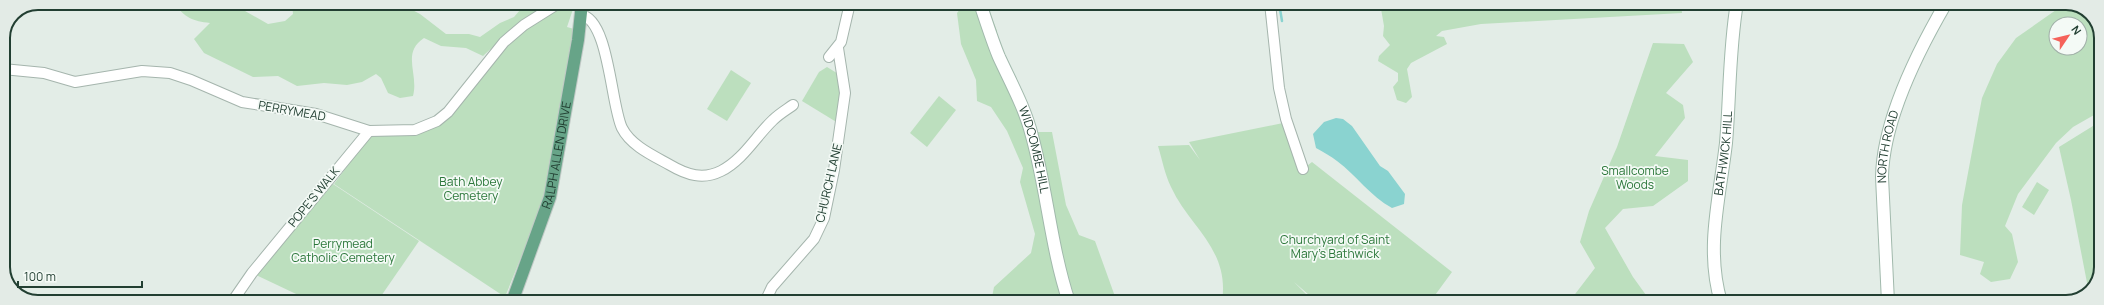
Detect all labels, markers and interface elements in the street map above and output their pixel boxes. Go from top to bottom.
north arrow [2048,16,2088,56]
text: N [2068,22,2085,38]
street label: PERRYMEAD [257,96,327,125]
street label: RALPH ALLEN DRIVE [537,100,575,211]
street label: WIDCOMBE HILL [1015,104,1054,195]
street label: NORTH ROAD [1873,108,1903,184]
street label: BATHWICK HILL [1710,111,1736,197]
street label: CHURCH LANE [811,142,846,224]
street label: POPE'S WALK [284,162,344,231]
park label: Smallcombe Woods [1601,162,1669,193]
park label: Bath Abbey Cemetery [439,173,503,204]
park label: Churchyard of Saint Mary's Bathwick [1280,231,1390,262]
park label: Perrymead Catholic Cemetery [291,235,395,266]
scale bar [18,263,142,289]
text: 100 m [24,268,56,285]

